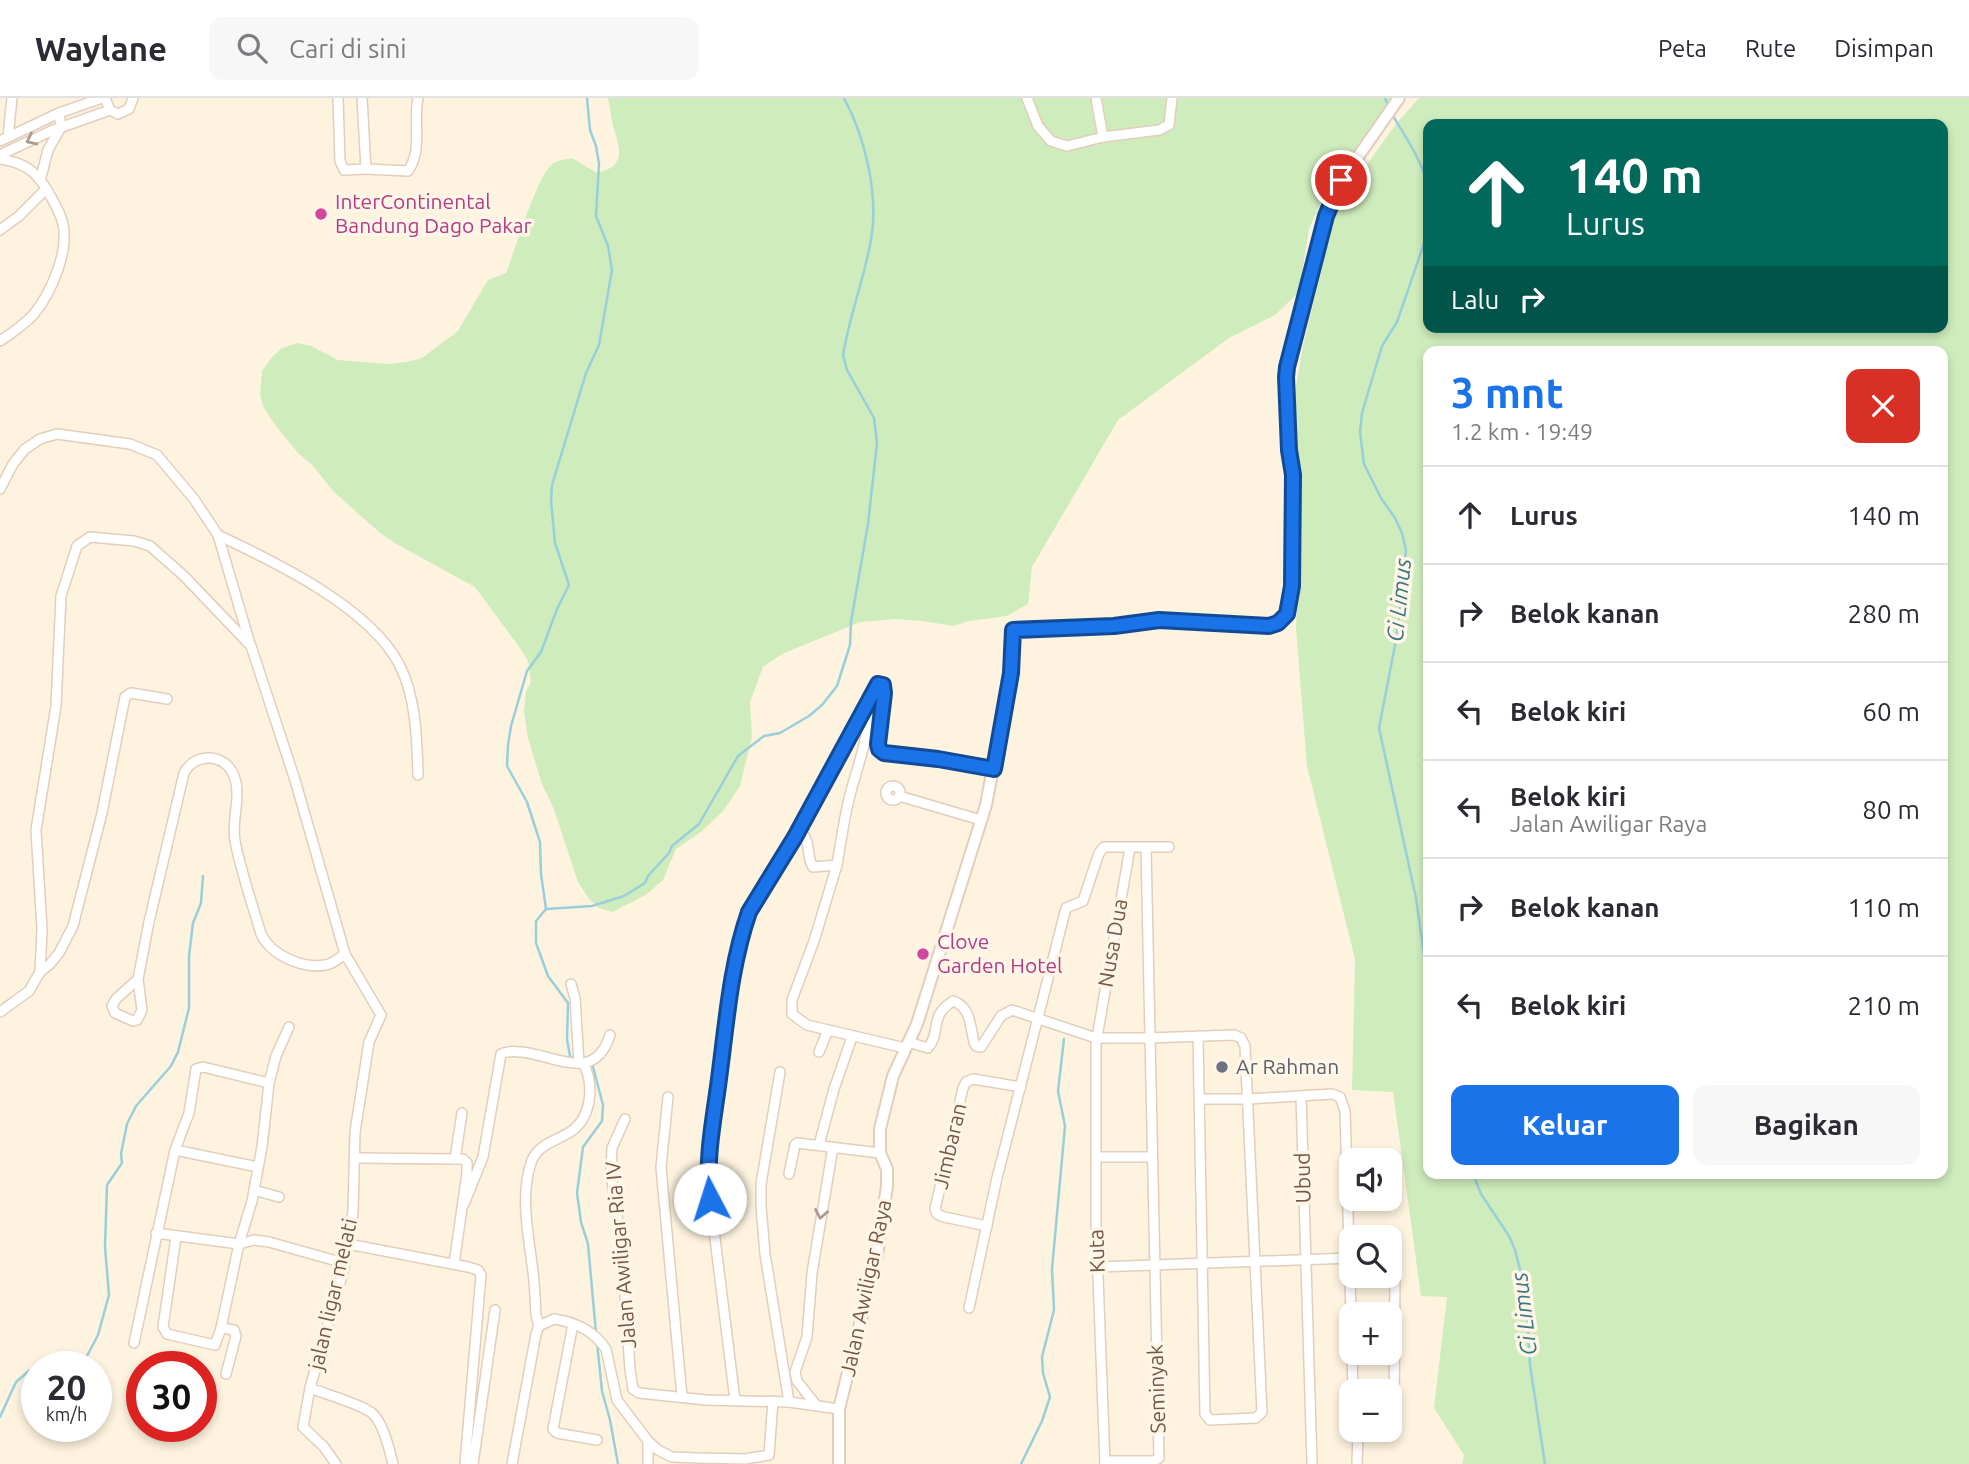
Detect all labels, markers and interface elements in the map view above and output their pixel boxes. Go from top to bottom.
search box [209,17,699,80]
icon: search [233,29,271,67]
text: Waylane [35,30,167,67]
text: Cari di sini [289,34,407,63]
text: Peta [1658,35,1707,62]
text: Rute [1745,35,1796,62]
text: Disimpan [1834,35,1934,62]
one-way arrow [26,132,39,146]
icon: ahead [1451,147,1542,238]
text: 140 m [1566,147,1703,202]
pin [1311,150,1371,210]
icon: arrive [1322,161,1360,199]
place label: InterContinental Bandung Dago Pakar [335,189,532,237]
text: Lurus [1566,205,1645,241]
marker: InterContinental Bandung Dago Pakar [313,206,329,222]
icon: right [1513,280,1551,318]
text: Lalu [1451,285,1499,314]
text: 3 mnt [1451,369,1564,416]
button: close [1846,369,1920,443]
text: 1.2 km · 19:49 [1451,419,1593,444]
icon: ahead [1451,496,1489,534]
text: Lurus [1510,501,1578,530]
text: 140 m [1848,501,1920,530]
water label: Ci Limus [1382,557,1415,643]
icon: right [1451,594,1489,632]
text: Belok kanan [1510,599,1660,628]
text: 280 m [1848,599,1920,628]
icon: left [1451,692,1489,730]
text: Belok kiri [1510,697,1626,726]
text: 60 m [1862,697,1920,726]
text: Belok kiri [1510,782,1626,811]
icon: left [1451,790,1489,828]
text: 80 m [1862,795,1920,824]
text: Jalan Awiligar Raya [1510,811,1707,836]
icon: right [1451,888,1489,926]
text: Belok kanan [1510,893,1660,922]
text: 110 m [1848,893,1920,922]
street label: Nusa Dua [1092,897,1132,989]
place label: Clove Garden Hotel [937,929,1063,977]
marker: Clove Garden Hotel [915,946,931,962]
icon: left [1451,986,1489,1024]
text: Belok kiri [1510,991,1626,1020]
text: 210 m [1848,991,1920,1020]
place label: Ar Rahman [1236,1054,1339,1078]
marker: Ar Rahman [1214,1059,1230,1075]
button: Keluar [1451,1085,1679,1165]
button: Bagikan [1693,1085,1920,1165]
street label: Jimbaran [928,1101,971,1191]
map controls [1339,1148,1402,1442]
button: sound [1339,1148,1402,1211]
street label: Ubud [1290,1152,1314,1204]
street label: Jalan Awiligar Ria IV [600,1160,640,1350]
position arrow [673,1162,747,1236]
street label: Jalan Awiligar Raya [835,1197,895,1378]
one-way arrow [814,1208,829,1220]
street label: jalan ligar melati [302,1216,361,1374]
button: search [1339,1225,1402,1288]
street label: Kuta [1083,1229,1109,1273]
water label: Ci Limus [1506,1271,1541,1357]
button: + [1339,1302,1402,1365]
street label: Seminyak [1142,1344,1170,1434]
speed limit sign: 30 [126,1351,217,1442]
text: 20 [47,1367,86,1407]
button: − [1339,1379,1402,1442]
text: km/h [46,1404,87,1424]

